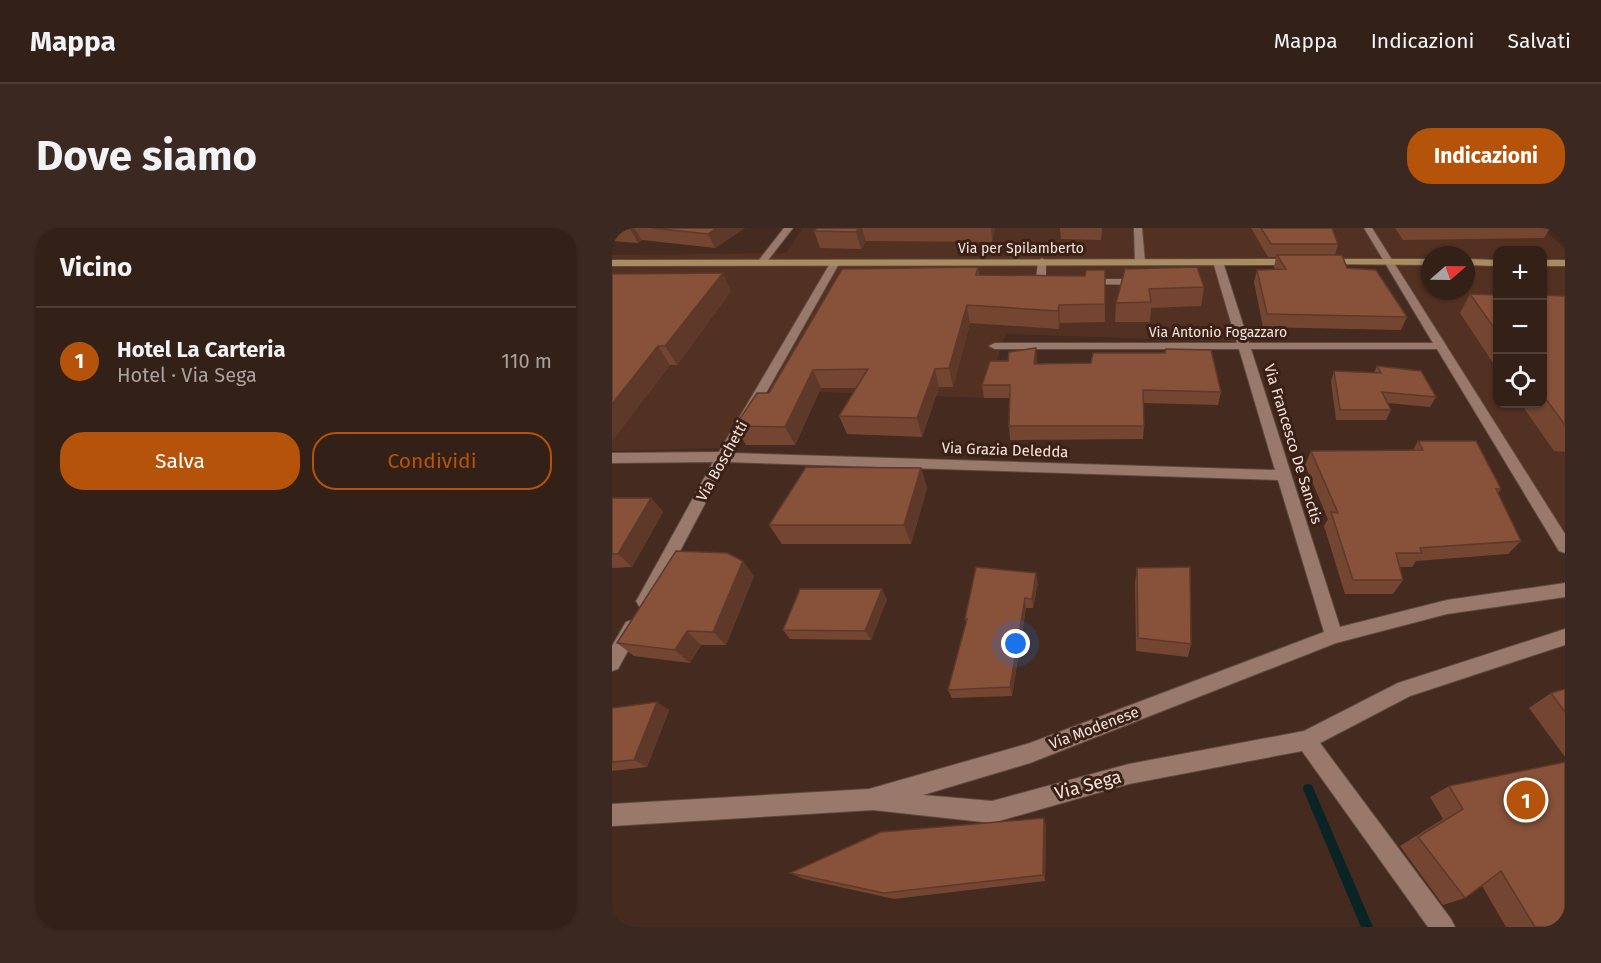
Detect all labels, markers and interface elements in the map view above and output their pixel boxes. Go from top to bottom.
text: Mappa [30,25,116,58]
text: Mappa [1274,28,1338,54]
text: Indicazioni [1371,28,1474,54]
text: Salvati [1507,28,1571,54]
button: Indicazioni [1407,128,1565,184]
text: Dove siamo [36,131,257,181]
street label: Via per Spilamberto [958,240,1084,257]
north arrow [1421,246,1475,300]
map controls [1493,246,1547,408]
button: + [1493,246,1547,300]
text: Vicino [60,252,132,283]
button: − [1493,300,1547,354]
street label: Via Antonio Fogazzaro [1149,324,1287,341]
text: Hotel La Carteria [117,336,285,363]
text: 1 [75,349,84,373]
text: 110 m [501,349,552,373]
button: locate [1493,354,1547,408]
street label: Via Francesco De Sanctis [1260,362,1326,526]
text: Hotel · Via Sega [117,363,257,387]
street label: Via Boschetti [693,418,751,504]
button: Salva [60,432,300,490]
button: Condividi [312,432,552,490]
street label: Via Grazia Deledda [941,439,1069,461]
your location [1001,629,1030,658]
street label: Via Modenese [1047,703,1141,753]
street label: Via Sega [1052,766,1124,804]
pin: 1 [1506,778,1546,822]

